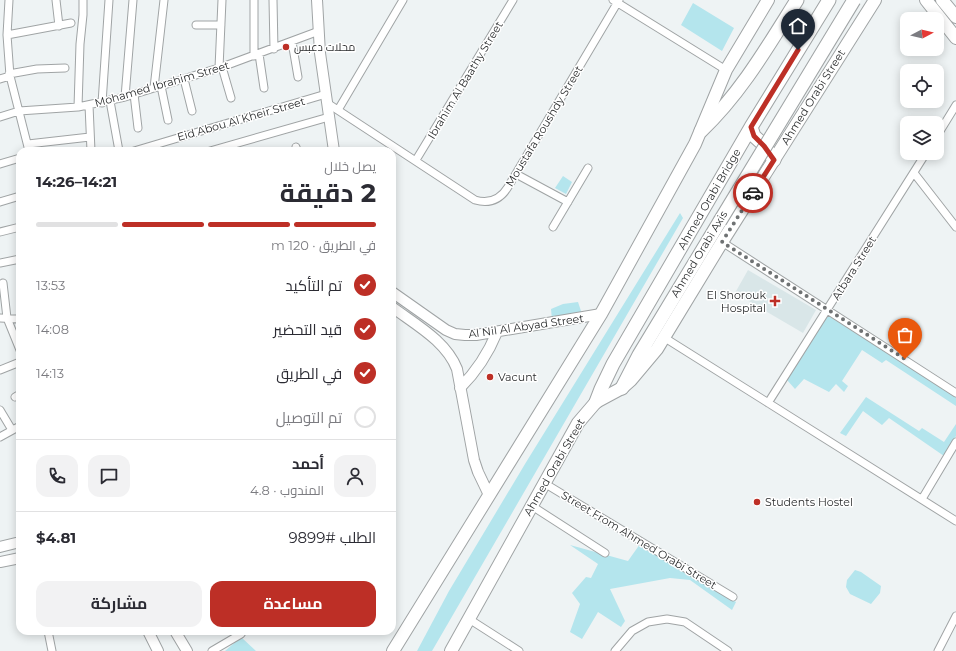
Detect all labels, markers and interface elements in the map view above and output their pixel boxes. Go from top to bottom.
pin [781,9,815,50]
north arrow [900,12,944,56]
map controls [900,12,944,160]
icon: home [787,15,809,37]
street label: Ibrahim Al Baathy Street [424,18,506,141]
place label: محلات دعبس [294,40,355,54]
marker: محلات دعبس [281,42,291,52]
street label: Ahmed Orabi Street [778,46,848,147]
street label: Mohamed Ibrahim Street [93,58,231,110]
street label: Moustafa Roushdy Street [502,63,586,189]
button: locate [900,64,944,108]
street label: Eid Abou Al Kheir Street [175,94,307,144]
button: layers [900,116,944,160]
street label: Ahmed Orabi Bridge [674,146,744,252]
text: يصل خلال [324,158,376,174]
text: 14:21–14:26 [36,172,117,191]
courier [733,173,773,213]
text: 2 دقيقة [280,177,376,209]
icon: car [742,182,764,204]
street label: Ahmed Orabi Axis [668,208,731,300]
street label: Atbara Street [829,233,880,303]
text: في الطريق · 120 m [271,237,376,253]
icon: check [354,274,376,296]
text: تم التأكيد [285,276,342,295]
text: 13:53 [36,277,65,293]
place label: El Shorouk Hospital [707,288,766,315]
marker: El Shorouk Hospital [769,295,781,307]
street label: Al Nil Al Abyad Street [467,311,585,341]
icon: check [354,318,376,340]
pin [888,318,922,359]
text: قيد التحضير [273,320,342,339]
text: 14:08 [36,321,69,337]
icon: bag [894,324,916,346]
icon: check [354,362,376,384]
text: في الطريق [276,364,342,383]
text: 14:13 [36,365,64,381]
place label: Vacunt [498,370,538,384]
marker: Vacunt [485,372,495,382]
text: تم التوصيل [276,408,342,427]
street label: Ahmed Orabi Street [520,415,588,518]
text: أحمد [292,454,324,473]
button: phone [36,455,78,497]
button: chat [88,455,130,497]
button: person [334,455,376,497]
text: المندوب · 4.8 [250,482,324,498]
street label: Street From Ahmed Orabi Street [559,488,720,592]
place label: Students Hostel [765,495,853,509]
marker: Students Hostel [752,497,762,507]
text: $4.81 [36,528,76,547]
text: الطلب #9899 [288,528,376,547]
button: مشاركة [36,581,202,627]
button: مساعدة [210,581,376,627]

